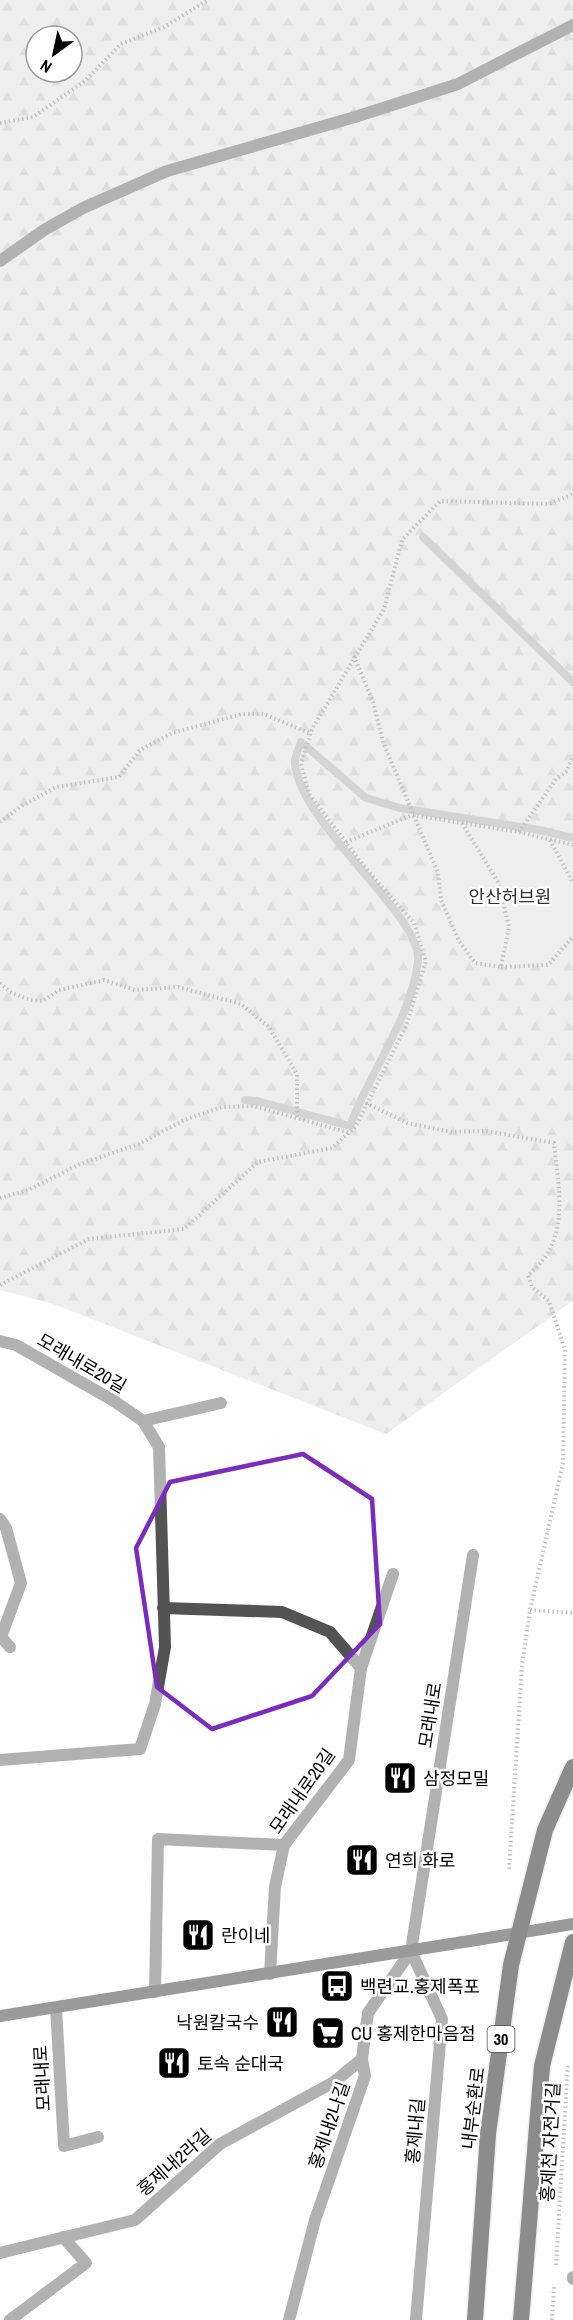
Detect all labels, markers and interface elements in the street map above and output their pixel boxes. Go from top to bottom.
north arrow [24,24,84,84]
text: N [36,55,56,78]
park label: 안산허브원 [469,884,551,909]
street label: 모래내로20길 [33,1327,131,1399]
street label: 모래내로 [412,1680,448,1750]
street label: 모래내로20길 [263,1743,341,1839]
restaurant icon: 삼정모밀 [382,1760,418,1796]
place label: 삼정모밀 [423,1766,489,1791]
restaurant icon: 연희 화로 [344,1842,380,1878]
place label: 연희 화로 [385,1848,455,1873]
restaurant icon: 란이네 [180,1917,216,1953]
place label: 란이네 [221,1923,271,1948]
bus stop icon: 백련교.홍제폭포 [319,1968,355,2004]
place label: 백련교.홍제폭포 [360,1974,480,1999]
restaurant icon: 낙원칼국수 [264,2004,300,2040]
place label: 낙원칼국수 [176,2010,259,2035]
supermarket icon: CU 홍제한마음점 [310,2015,346,2051]
place label: CU 홍제한마음점 [351,2021,476,2046]
road number: 30 [488,2026,514,2052]
street label: 모래내로 [28,2044,56,2112]
restaurant icon: 토속 순대국 [156,2045,192,2081]
place label: 토속 순대국 [197,2051,284,2076]
street label: 내부순환로 [456,2065,490,2151]
street label: 홍제내2나길 [302,2078,356,2172]
street label: 홍제천 자전거길 [534,2081,566,2203]
street label: 홍제내길 [400,2097,430,2165]
street label: 홍제내2라길 [131,2123,217,2201]

